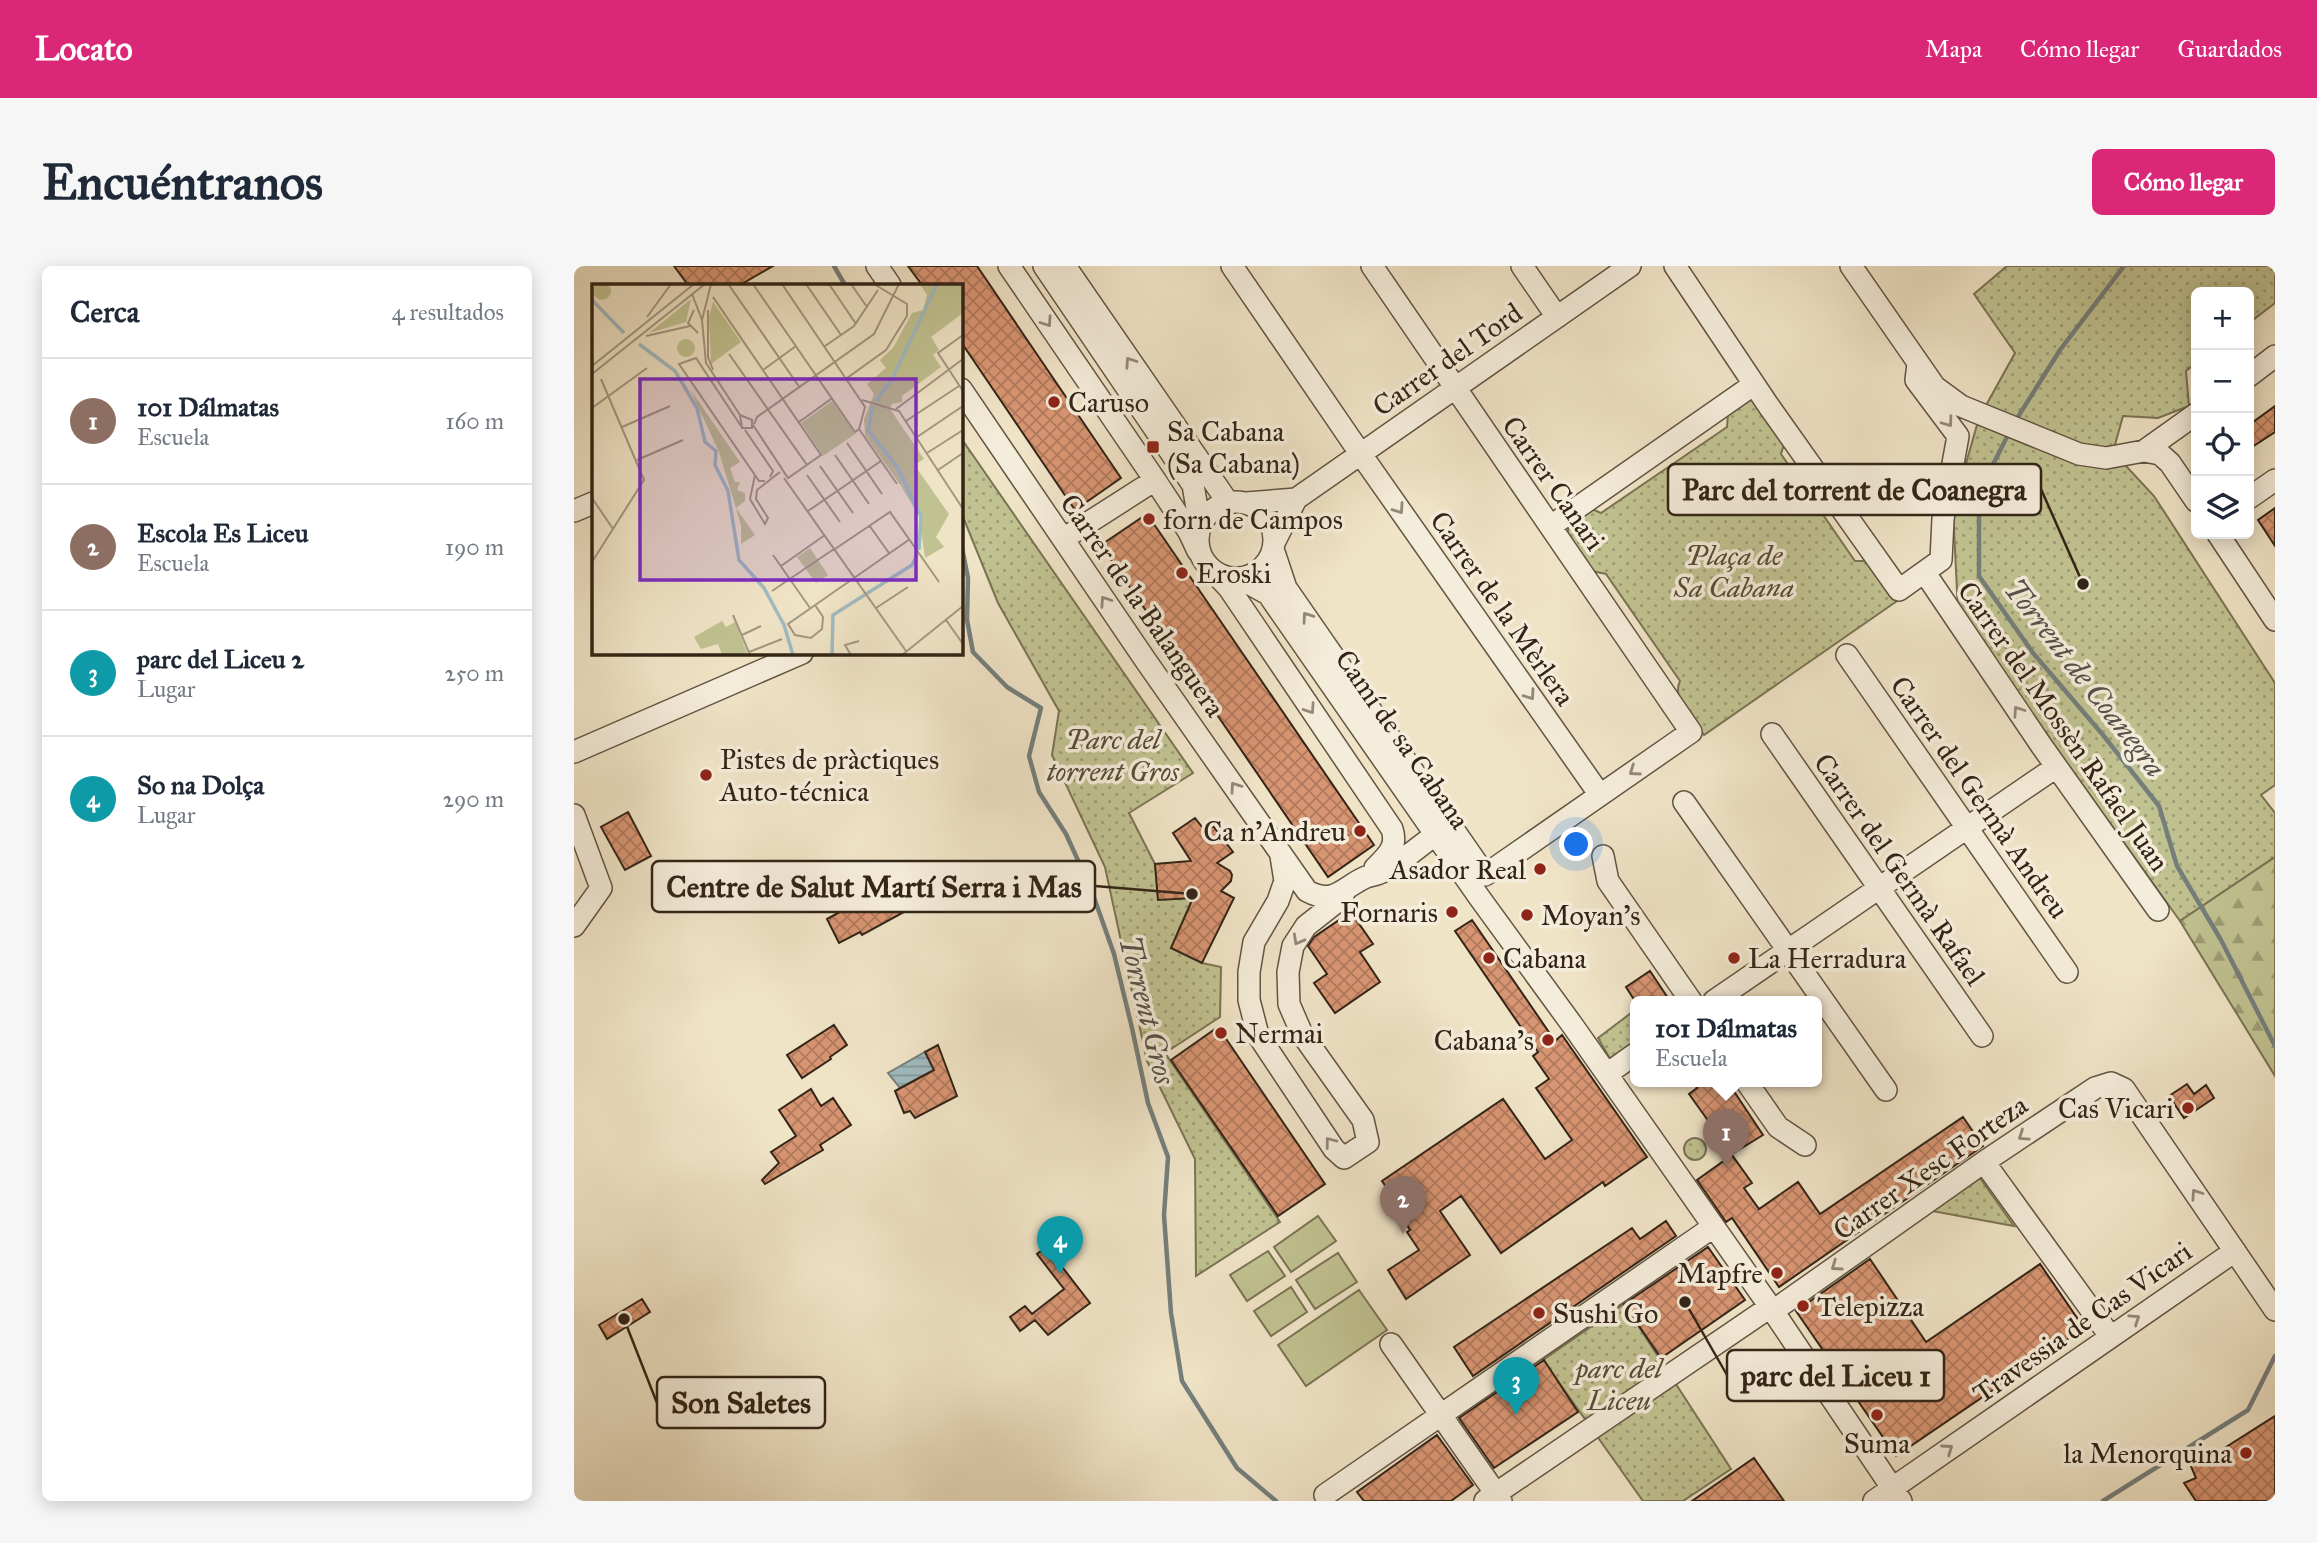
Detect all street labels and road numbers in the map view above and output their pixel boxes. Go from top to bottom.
street label: Carrer del Tord [1366,295,1529,424]
street label: Carrer Canari [1495,409,1613,557]
street label: Carrer de la Balanguera [1052,487,1233,724]
street label: Carrer de la Mèrlera [1423,504,1583,712]
street label: Carrer del Mossèn Rafael Juan [1950,575,2177,878]
street label: Camí de sa Cabana [1328,643,1478,836]
street label: Carrer del Germà Andreu [1883,669,2077,925]
street label: Carrer del Germà Rafael [1806,746,1993,992]
street label: Carrer Xesc Forteza [1826,1087,2034,1248]
street label: Travessia de Cas Vicari [1966,1234,2199,1411]

